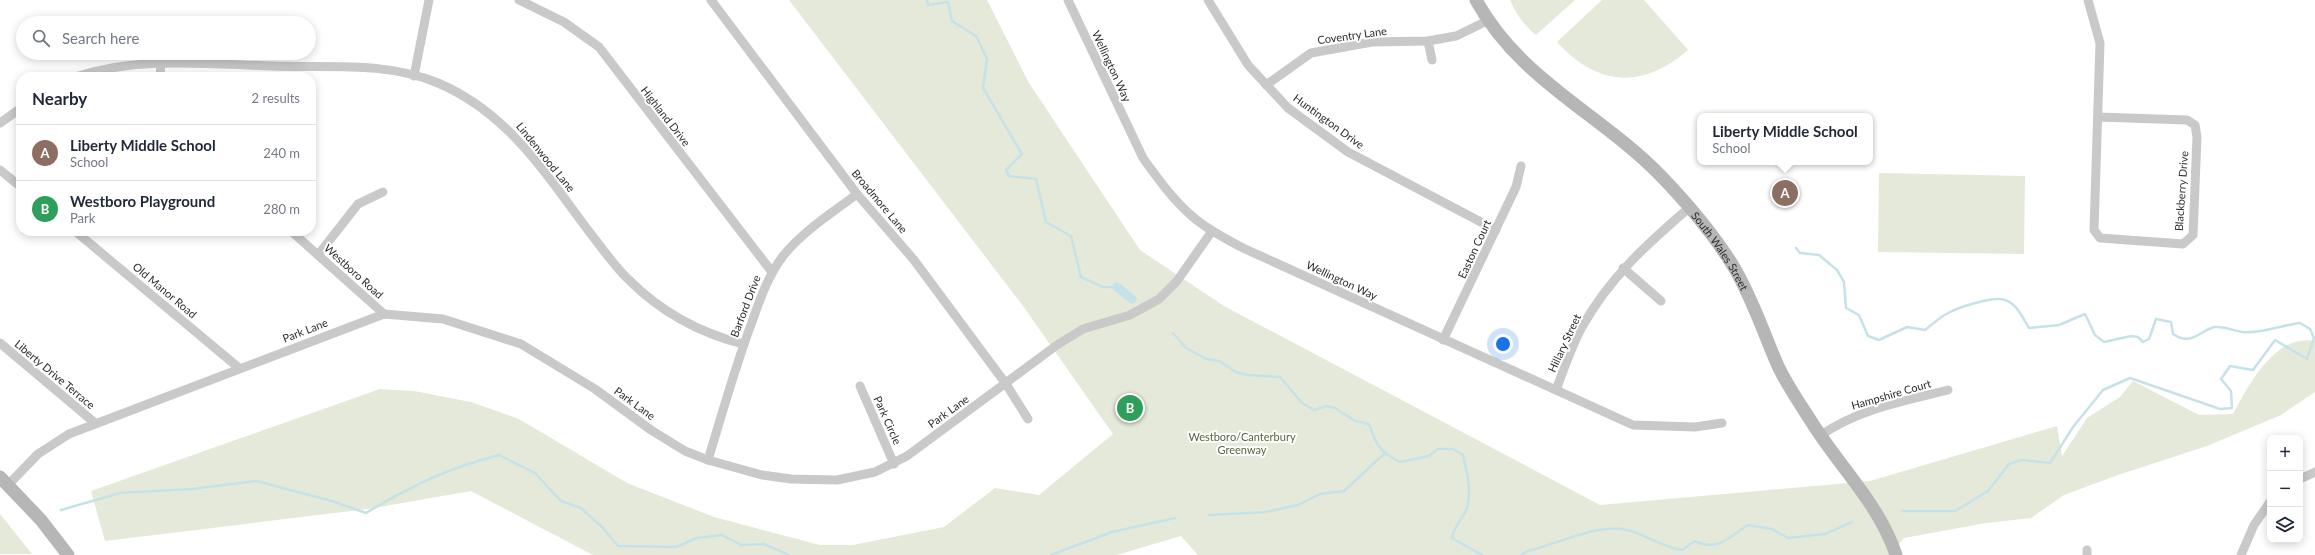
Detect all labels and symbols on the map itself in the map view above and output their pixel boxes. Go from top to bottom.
street label: Coventry Lane [1316,24,1388,46]
street label: Wellington Way [1090,28,1134,104]
street label: Highland Drive [639,84,693,149]
street label: Huntington Drive [1291,91,1367,151]
street label: Lindenwood Lane [514,120,578,194]
street label: Blackberry Drive [2172,150,2190,232]
street label: Broadmore Lane [850,166,911,236]
pin: A [1772,178,1798,208]
street label: South Wales Street [1689,209,1752,292]
street label: Easton Court [1455,218,1493,280]
street label: Westboro Road [322,241,386,301]
street label: Wellington Way [1304,258,1380,302]
street label: Old Manor Road [131,260,199,320]
street label: Barford Drive [727,273,763,339]
street label: Hillary Street [1545,312,1583,374]
street label: Park Lane [281,315,330,345]
your location [1493,334,1513,354]
street label: Liberty Drive Terrace [12,337,98,411]
street label: Hampshire Court [1850,376,1932,412]
street label: Park Lane [612,384,658,422]
street label: Park Lane [925,392,971,430]
pin: B [1117,393,1143,423]
street label: Park Circle [872,394,905,446]
park label: Westboro/Canterbury Greenway [1188,430,1296,456]

